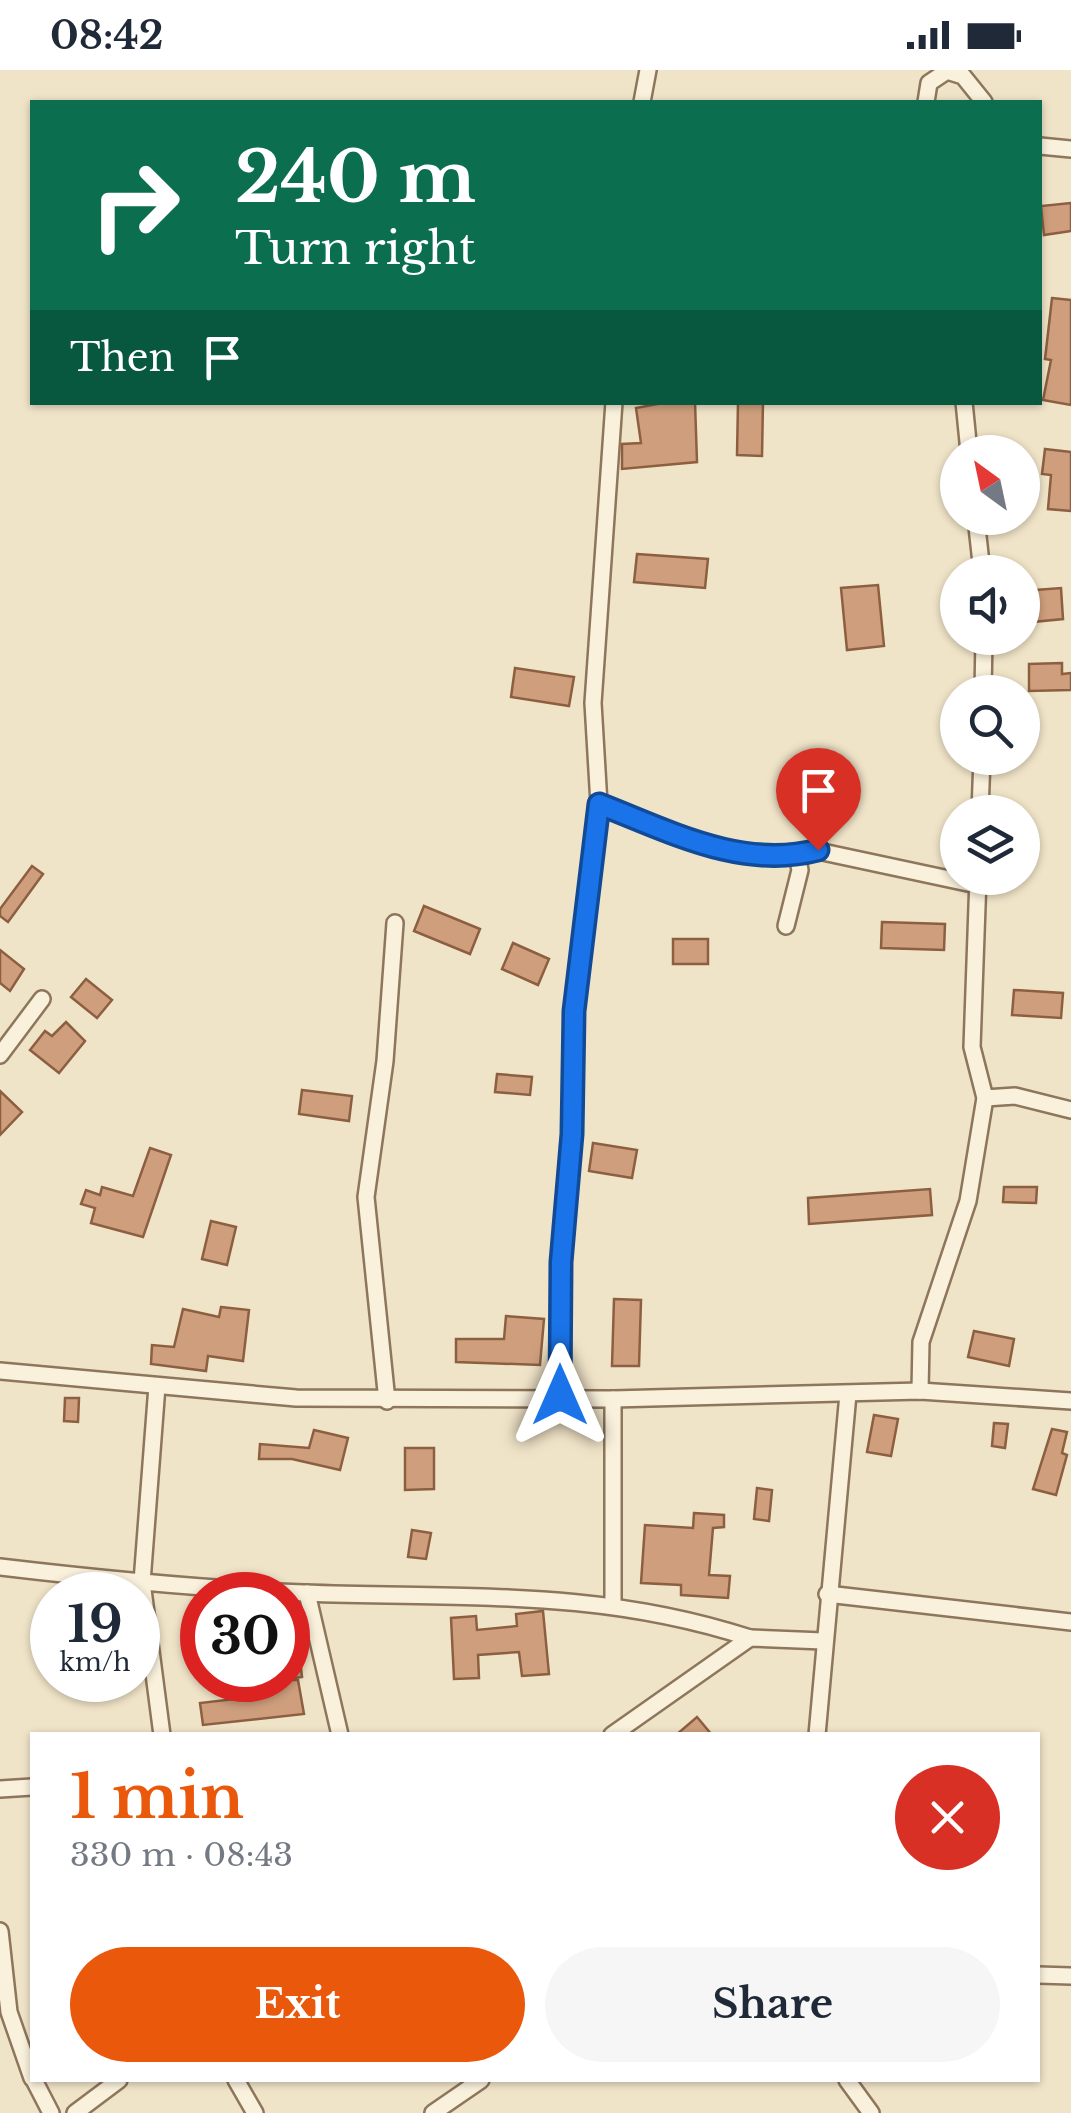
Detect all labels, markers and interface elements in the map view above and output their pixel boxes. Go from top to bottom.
text: 08:42 [50,12,164,59]
text: 240 m [235,134,476,221]
icon: right [70,140,200,270]
text: Turn right [235,220,476,276]
icon: arrive [195,330,250,385]
text: Then [70,334,175,381]
north arrow [940,435,1040,535]
map controls [940,435,1040,895]
button: sound [940,555,1040,655]
button: search [940,675,1040,775]
pin [776,748,861,851]
icon: arrive [791,763,846,818]
button: layers [940,795,1040,895]
position arrow [508,1343,612,1447]
speed limit sign: 30 [180,1572,310,1702]
text: 19 [67,1593,123,1656]
text: km/h [60,1647,130,1678]
text: 1 min [70,1760,244,1834]
button: close [895,1765,1000,1870]
text: 330 m · 08:43 [70,1835,293,1875]
button: Exit [70,1947,525,2062]
button: Share [545,1947,1000,2062]

